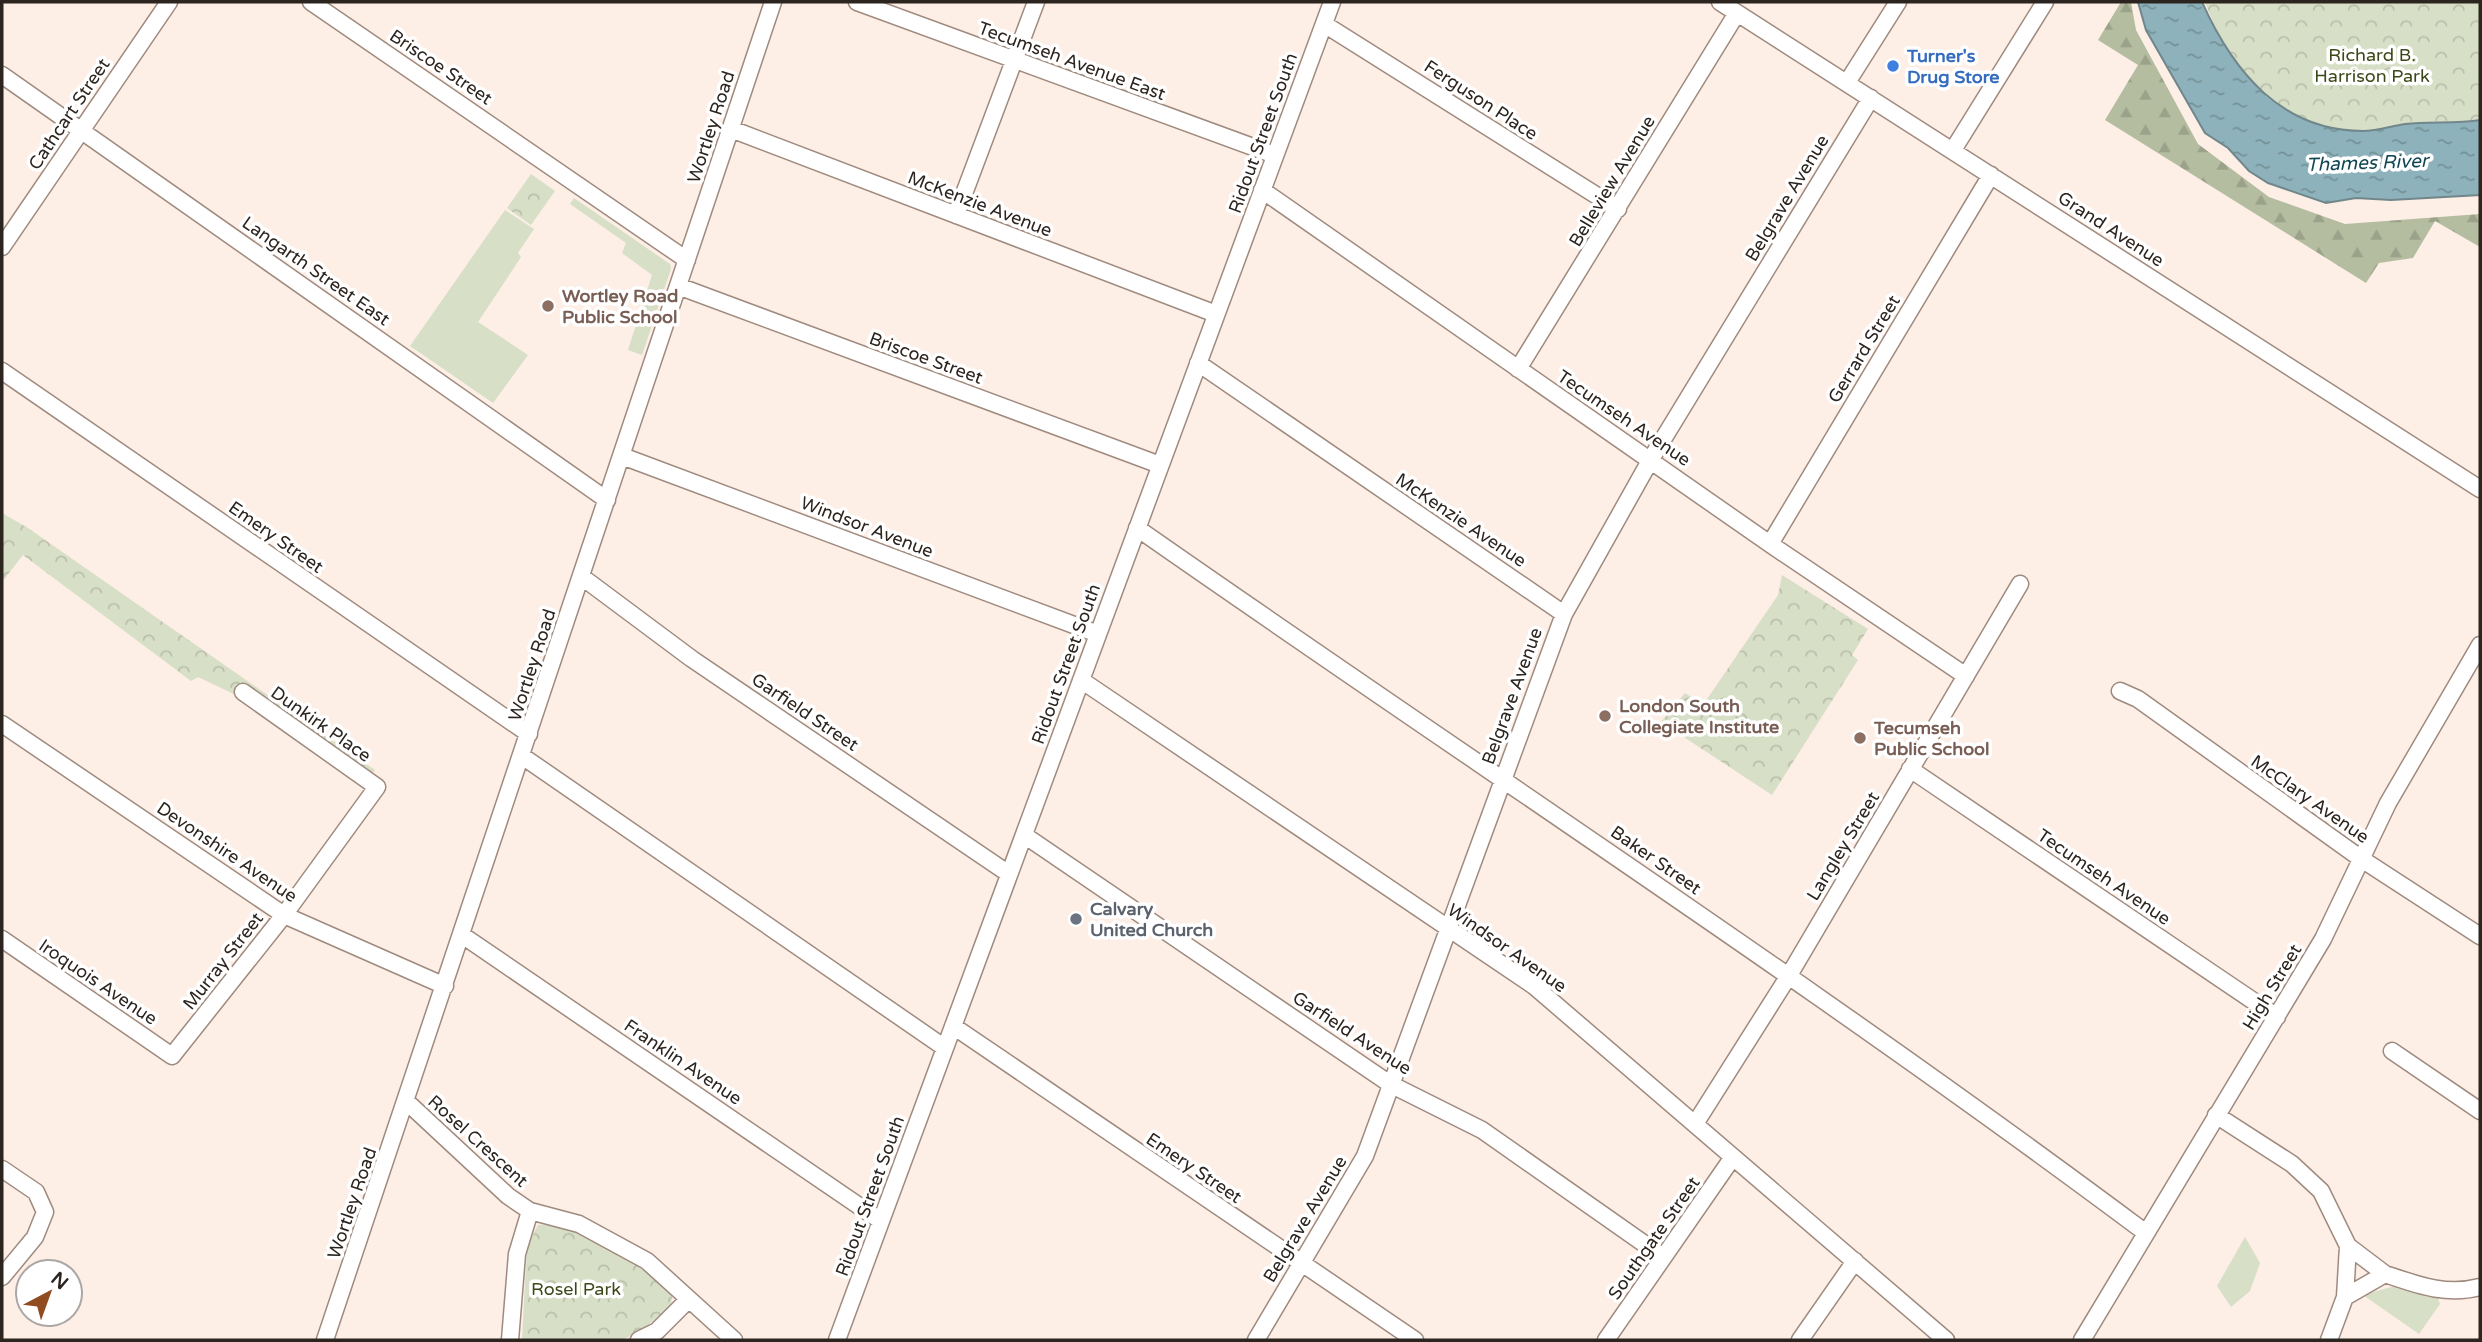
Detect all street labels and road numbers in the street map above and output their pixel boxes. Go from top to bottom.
street label: Tecumseh Avenue East [975,17,1169,105]
street label: Briscoe Street [385,25,497,109]
street label: Ridout Street South [1224,50,1302,216]
street label: Cathcart Street [24,54,114,174]
street label: Ferguson Place [1420,55,1542,145]
street label: Wortley Road [683,68,739,186]
street label: Belleview Avenue [1564,111,1660,251]
street label: Belgrave Avenue [1740,131,1834,265]
street label: McKenzie Avenue [905,166,1055,242]
street label: Grand Avenue [2054,187,2168,271]
street label: Langarth Street East [238,212,394,330]
street label: Gerrard Street [1823,291,1905,407]
street label: Briscoe Street [866,327,986,389]
street label: Tecumseh Avenue [1553,365,1695,471]
street label: McKenzie Avenue [1392,468,1530,572]
street label: Windsor Avenue [798,492,936,562]
street label: Emery Street [224,496,328,578]
street label: Ridout Street South [1027,581,1105,747]
street label: Wortley Road [504,606,560,724]
street label: Belgrave Avenue [1477,625,1547,767]
street label: Garfield Street [747,668,863,756]
street label: Dunkirk Place [267,681,375,767]
street label: McClary Avenue [2247,750,2373,848]
street label: Langley Street [1802,787,1884,904]
street label: Devonshire Avenue [153,797,301,907]
street label: Baker Street [1606,821,1706,899]
street label: Tecumseh Avenue [2033,824,2175,930]
street label: Windsor Avenue [1443,899,1571,997]
street label: Murray Street [178,908,268,1014]
street label: Iroquois Avenue [35,934,161,1030]
street label: High Street [2238,940,2306,1034]
street label: Garfield Avenue [1288,986,1416,1080]
street label: Franklin Avenue [620,1014,746,1110]
street label: Rosel Crescent [423,1090,533,1192]
street label: Ridout Street South [831,1113,909,1279]
street label: Emery Street [1142,1128,1246,1208]
street label: Wortley Road [323,1144,381,1262]
street label: Belgrave Avenue [1258,1152,1352,1286]
street label: Southgate Street [1603,1172,1705,1304]

